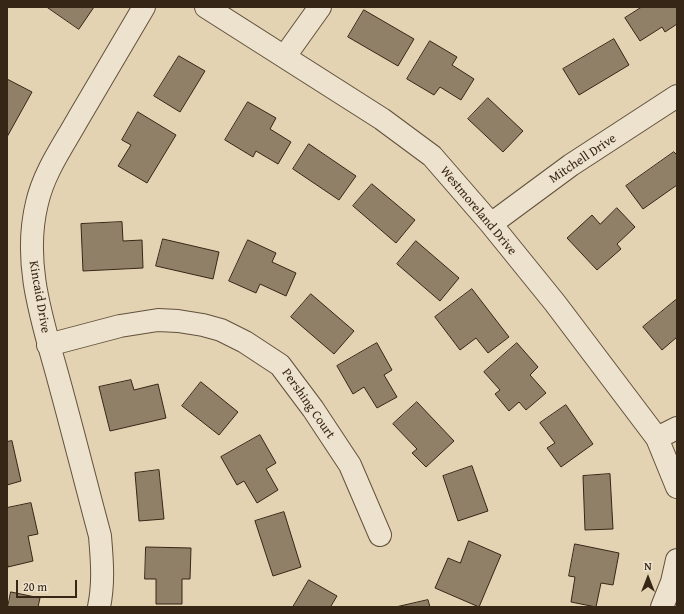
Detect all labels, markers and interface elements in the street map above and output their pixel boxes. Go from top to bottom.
street label: Mitchell Drive [547,131,619,187]
street label: Westmoreland Drive [436,163,520,259]
street label: Kincaid Drive [25,260,53,334]
street label: Pershing Court [278,366,338,442]
north arrow [628,558,668,598]
text: N [644,558,652,574]
scale bar [18,572,79,598]
text: 20 m [23,578,47,595]

